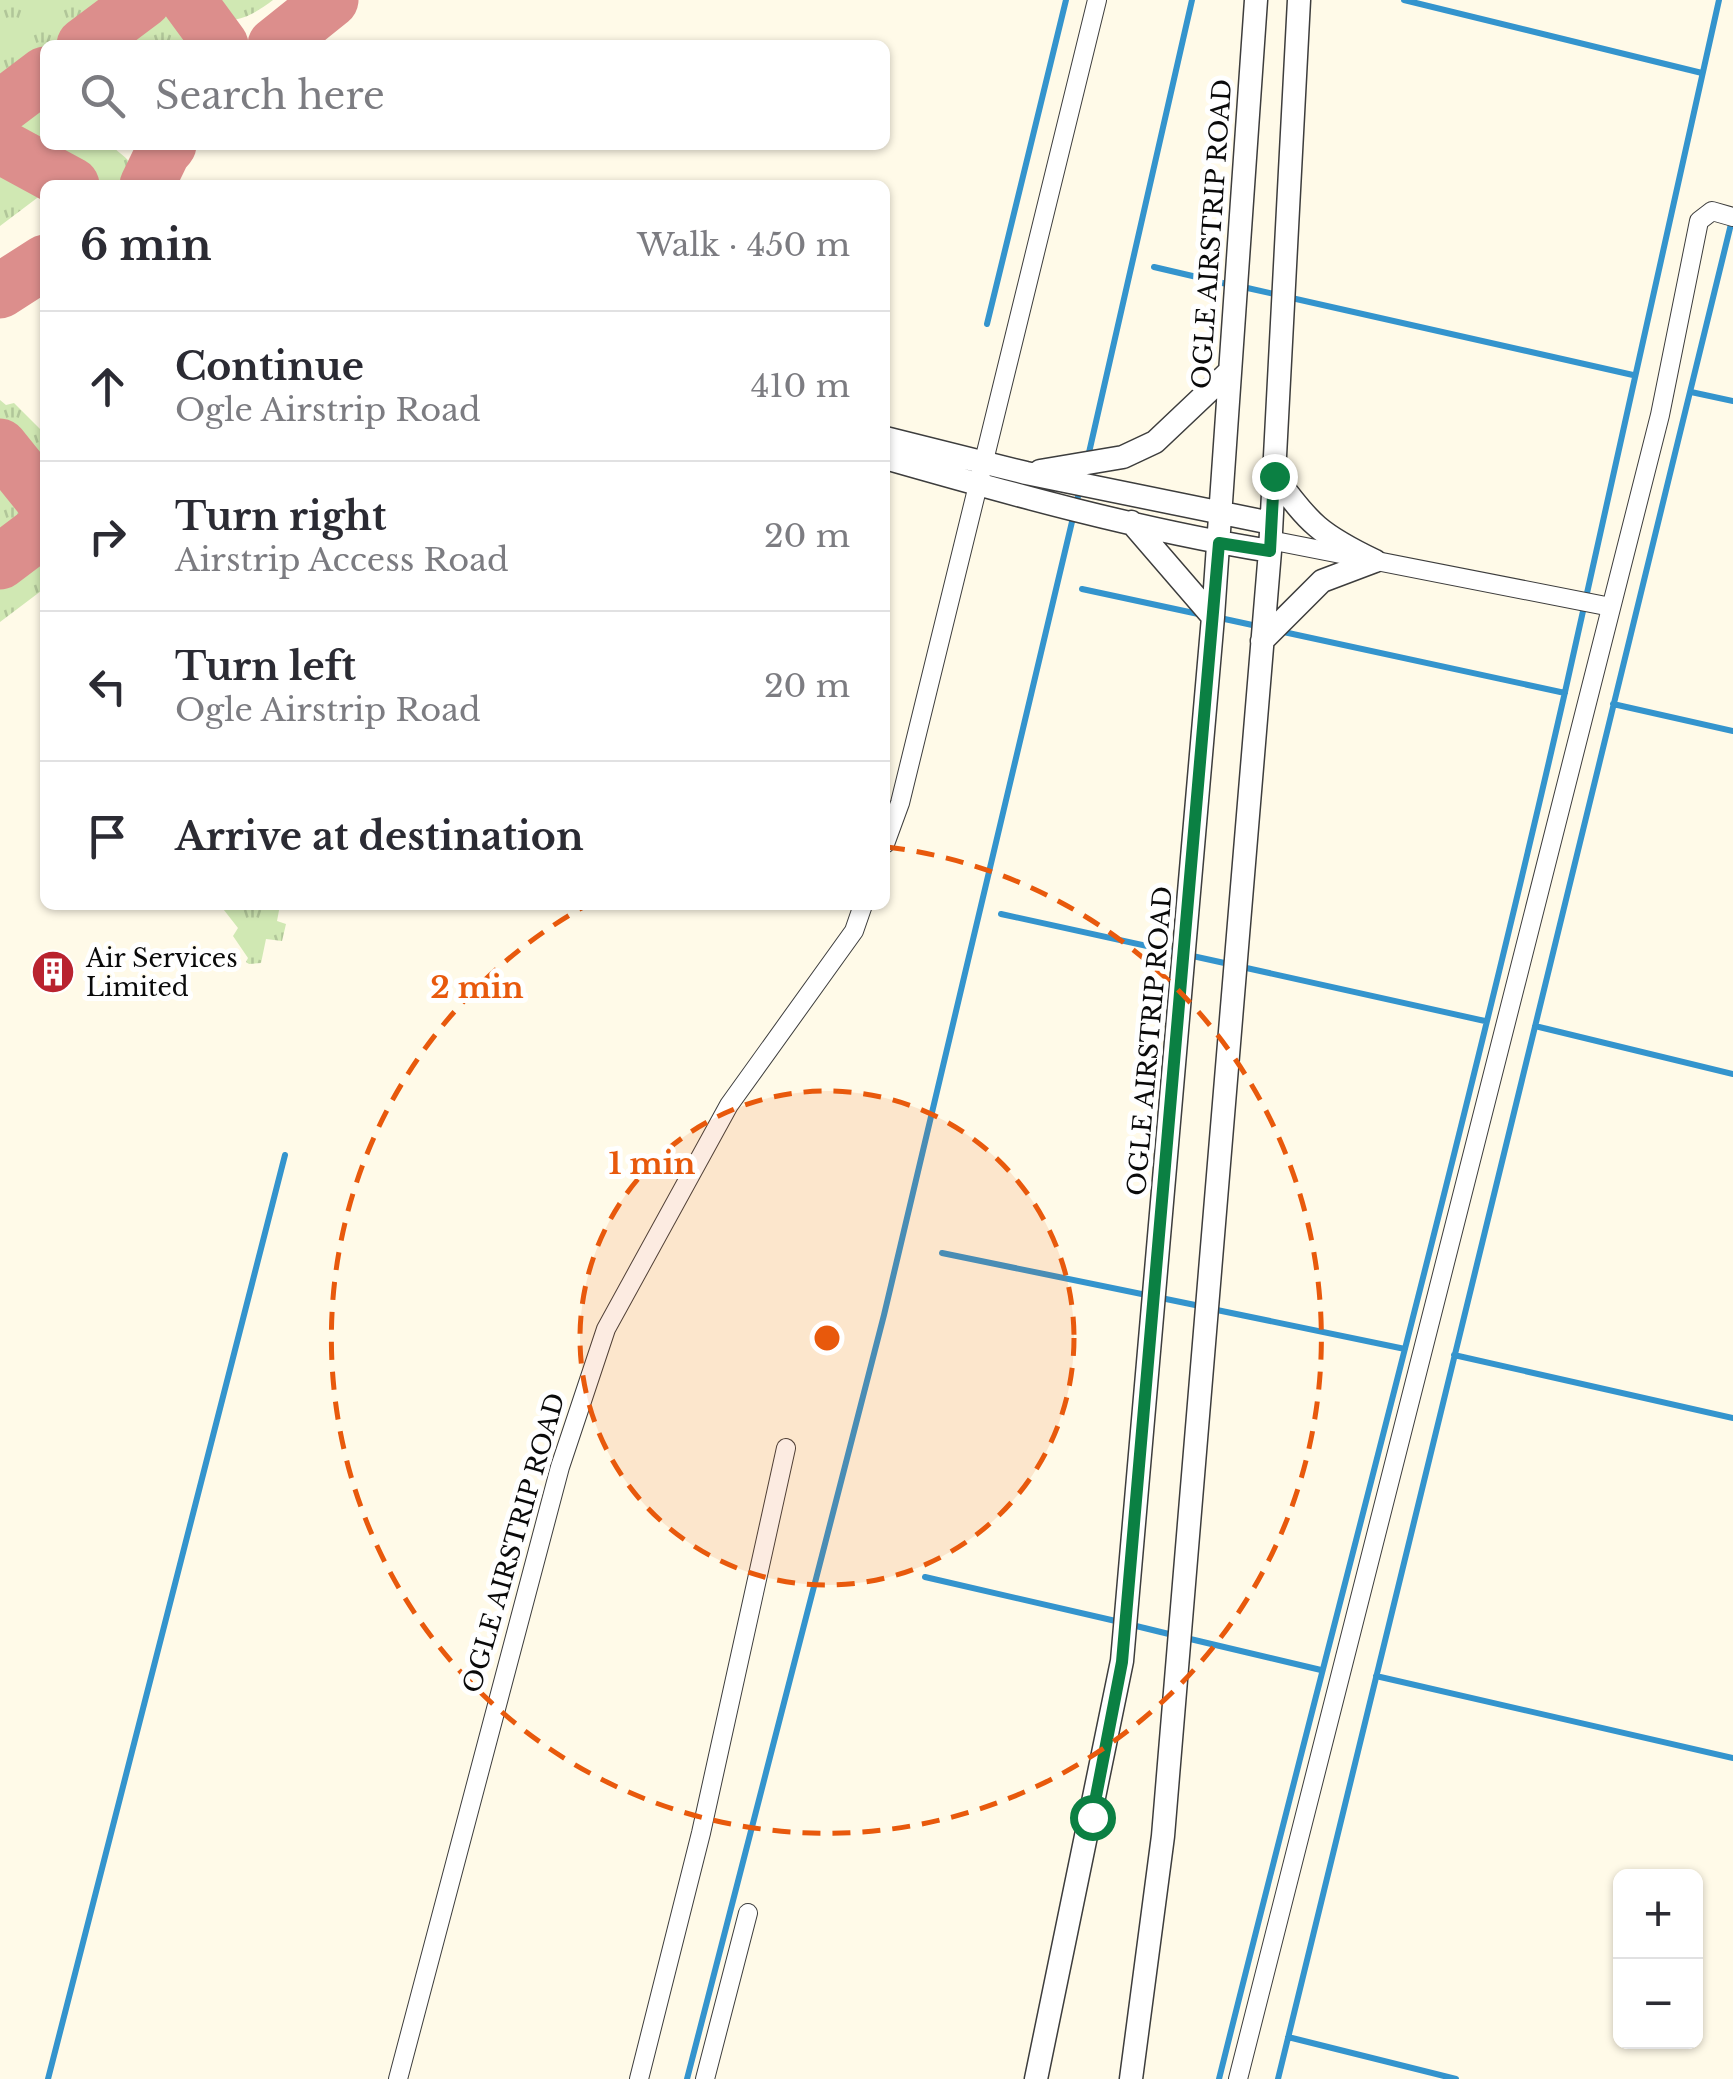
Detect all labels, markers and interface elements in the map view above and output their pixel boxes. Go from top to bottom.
search box [40,40,890,150]
icon: search [75,68,130,123]
text: Search here [155,72,385,119]
street label: OGLE AIRSTRIP ROAD [1186,78,1238,390]
text: 6 min [80,219,212,271]
text: Walk · 450 m [637,225,850,265]
text: Continue [175,343,364,390]
icon: ahead [80,359,135,414]
text: 410 m [751,366,850,406]
text: Ogle Airstrip Road [175,390,481,430]
route end [1252,454,1298,500]
text: Turn right [175,493,386,540]
icon: right [80,509,135,564]
text: 20 m [764,516,850,556]
text: Airstrip Access Road [175,540,509,580]
text: Turn left [175,643,356,690]
icon: left [80,659,135,714]
text: 20 m [764,666,850,706]
text: Ogle Airstrip Road [175,690,481,730]
icon: arrive [80,809,135,864]
text: Arrive at destination [175,813,584,860]
street label: OGLE AIRSTRIP ROAD [1121,885,1179,1197]
place label: Air Services Limited [85,943,238,1003]
building icon: Air Services Limited [30,949,76,995]
text: 2 min [430,969,524,1006]
text: 1 min [609,1145,696,1182]
centre of rings [809,1320,845,1356]
street label: OGLE AIRSTRIP ROAD [456,1389,572,1697]
route start [1070,1795,1116,1841]
map controls [1613,1869,1703,2049]
button: + [1613,1869,1703,1959]
button: − [1613,1959,1703,2049]

